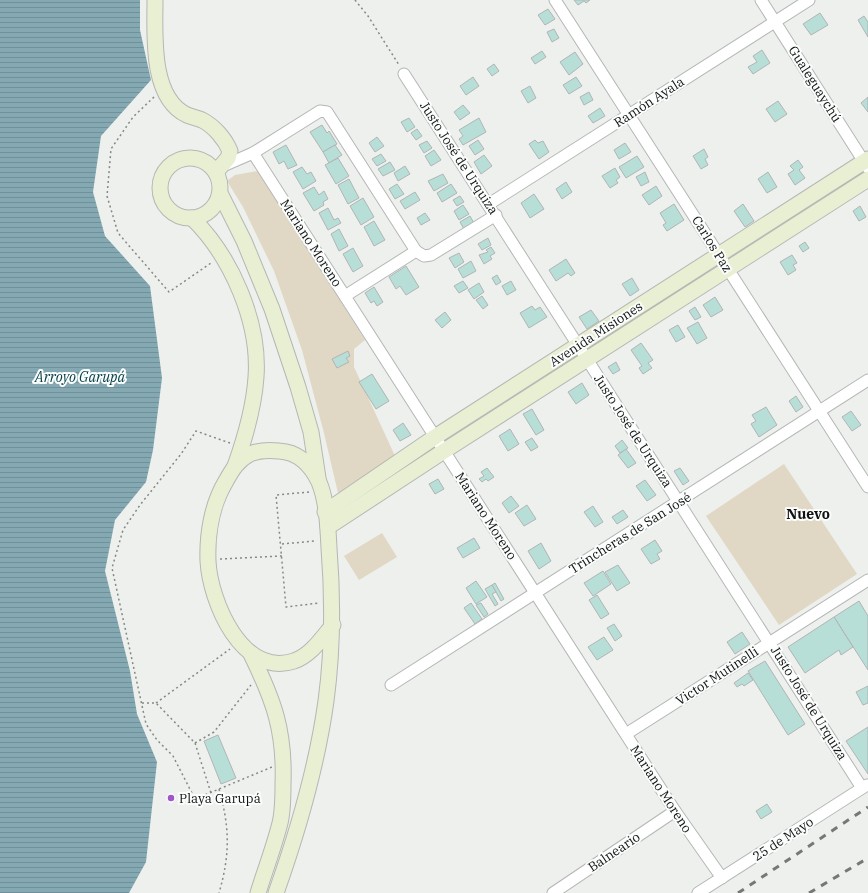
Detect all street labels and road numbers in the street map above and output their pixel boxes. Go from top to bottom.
street label: Gualeguaychú [785,43,845,125]
street label: Ramón Ayala [611,73,687,131]
street label: Justo José de Urquiza [416,98,502,218]
street label: Mariano Moreno [276,196,346,290]
street label: Carlos Paz [688,213,736,275]
street label: Avenida Misiones [546,298,646,370]
street label: Justo José de Urquiza [590,371,676,491]
street label: Mariano Moreno [451,469,521,563]
street label: Trincheras de San José [566,488,694,578]
street label: Victor Mutinelli [672,643,762,709]
street label: Justo José de Urquiza [767,643,851,763]
street label: Mariano Moreno [626,742,696,836]
street label: 25 de Mayo [749,813,817,865]
street label: Balneario [585,828,643,876]

